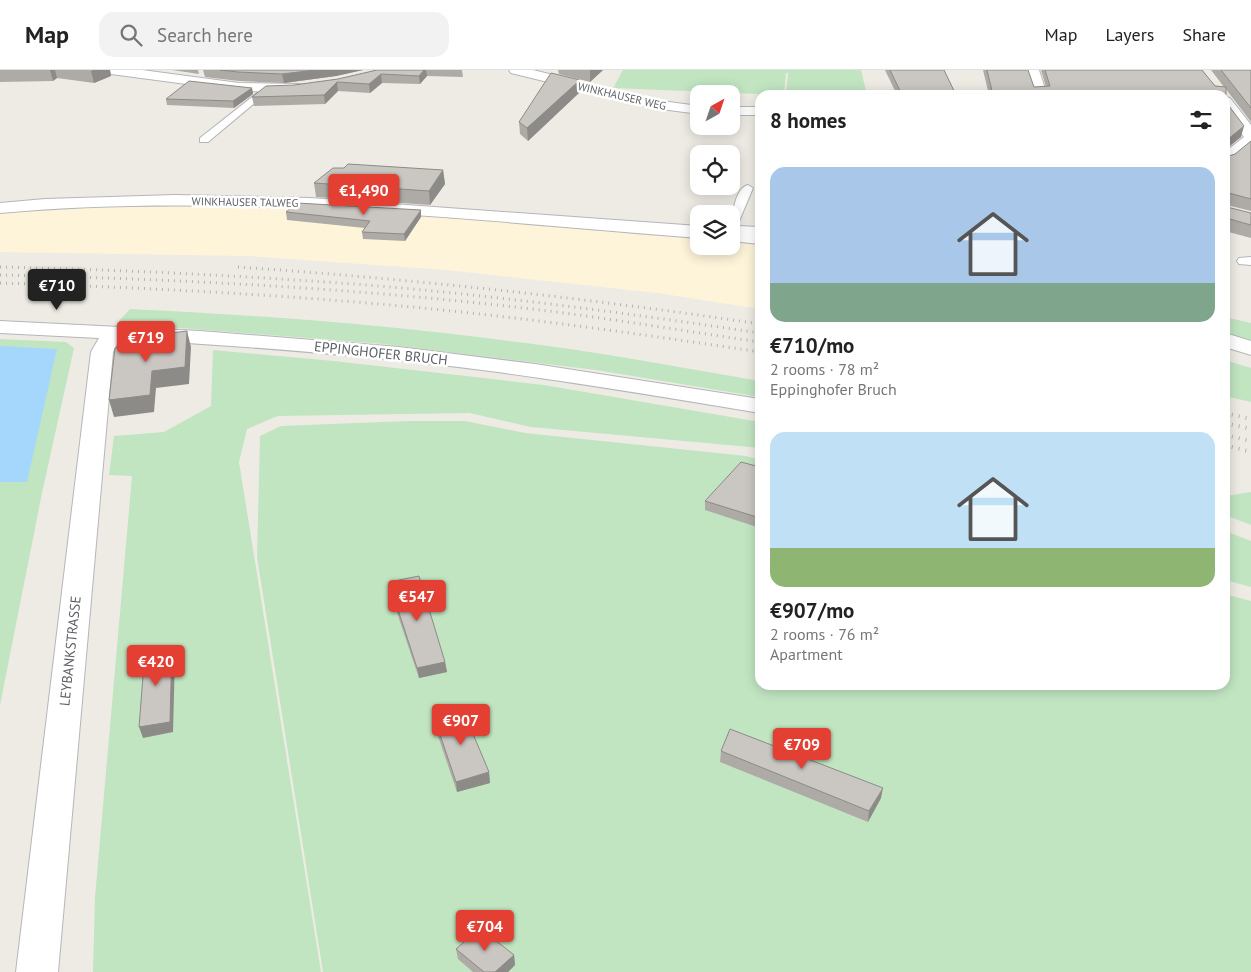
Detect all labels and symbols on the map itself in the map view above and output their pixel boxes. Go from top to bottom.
street label: WINKHAUSER WEG [576,79,668,113]
north arrow [690,85,740,135]
pin: €1,490 [323,174,405,216]
street label: WINKHAUSER TALWEG [192,194,299,210]
pin: €710 [27,268,87,311]
pin: €719 [116,320,176,363]
street label: EPPINGHOFER BRUCH [313,337,449,369]
pin: €547 [387,580,447,622]
street label: LEYBANKSTRASSE [55,595,85,707]
pin: €420 [126,644,186,687]
pin: €907 [431,704,491,746]
pin: €709 [772,728,832,770]
pin: €704 [455,910,515,952]

